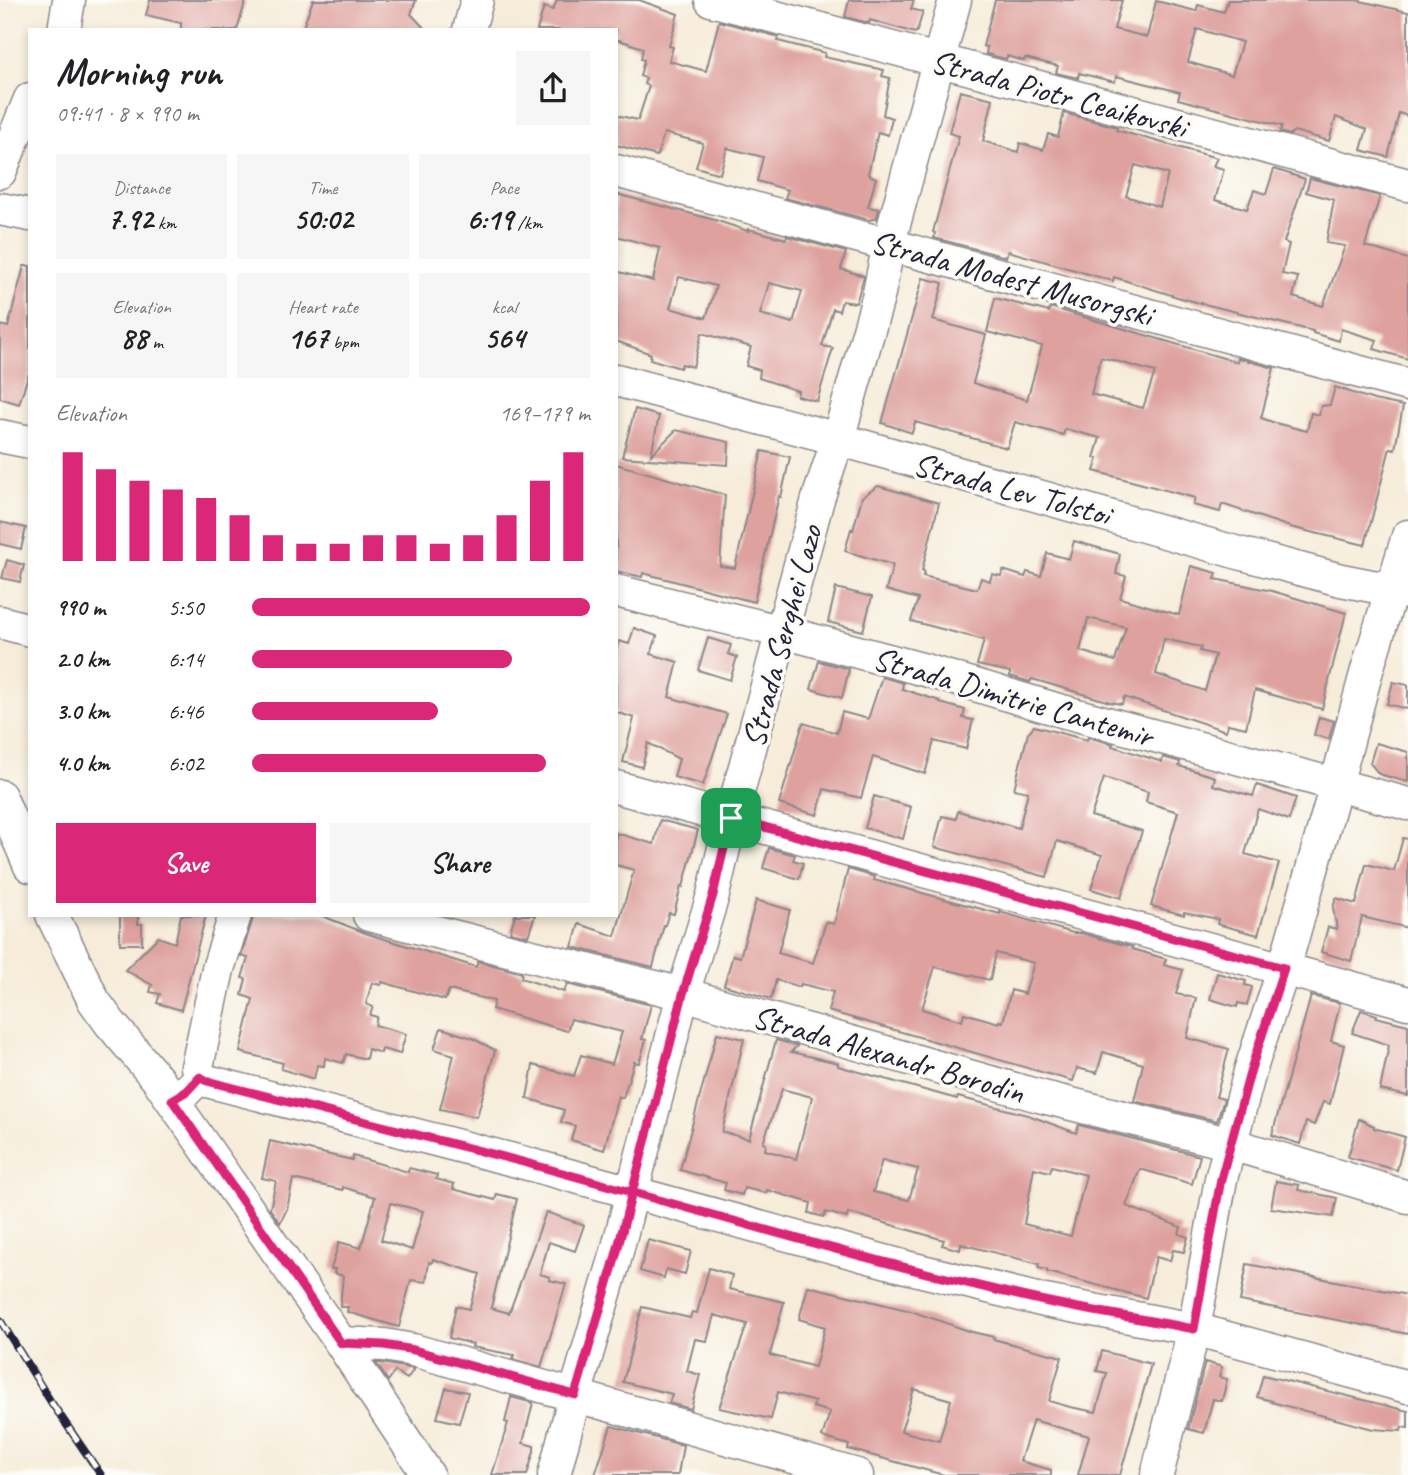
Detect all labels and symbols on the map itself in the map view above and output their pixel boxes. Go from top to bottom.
street label: Strada Piotr Ceaikovski [927,40,1195,149]
street label: Strada Modest Musorgski [867,220,1161,337]
street label: Strada Lev Tolstoi [909,443,1118,536]
street label: Strada Serghei Lazo [732,518,832,752]
street label: Strada Dimitrie Cantemir [868,637,1160,758]
pin [701,788,761,848]
street label: Strada Alexandr Borodin [748,995,1030,1113]

